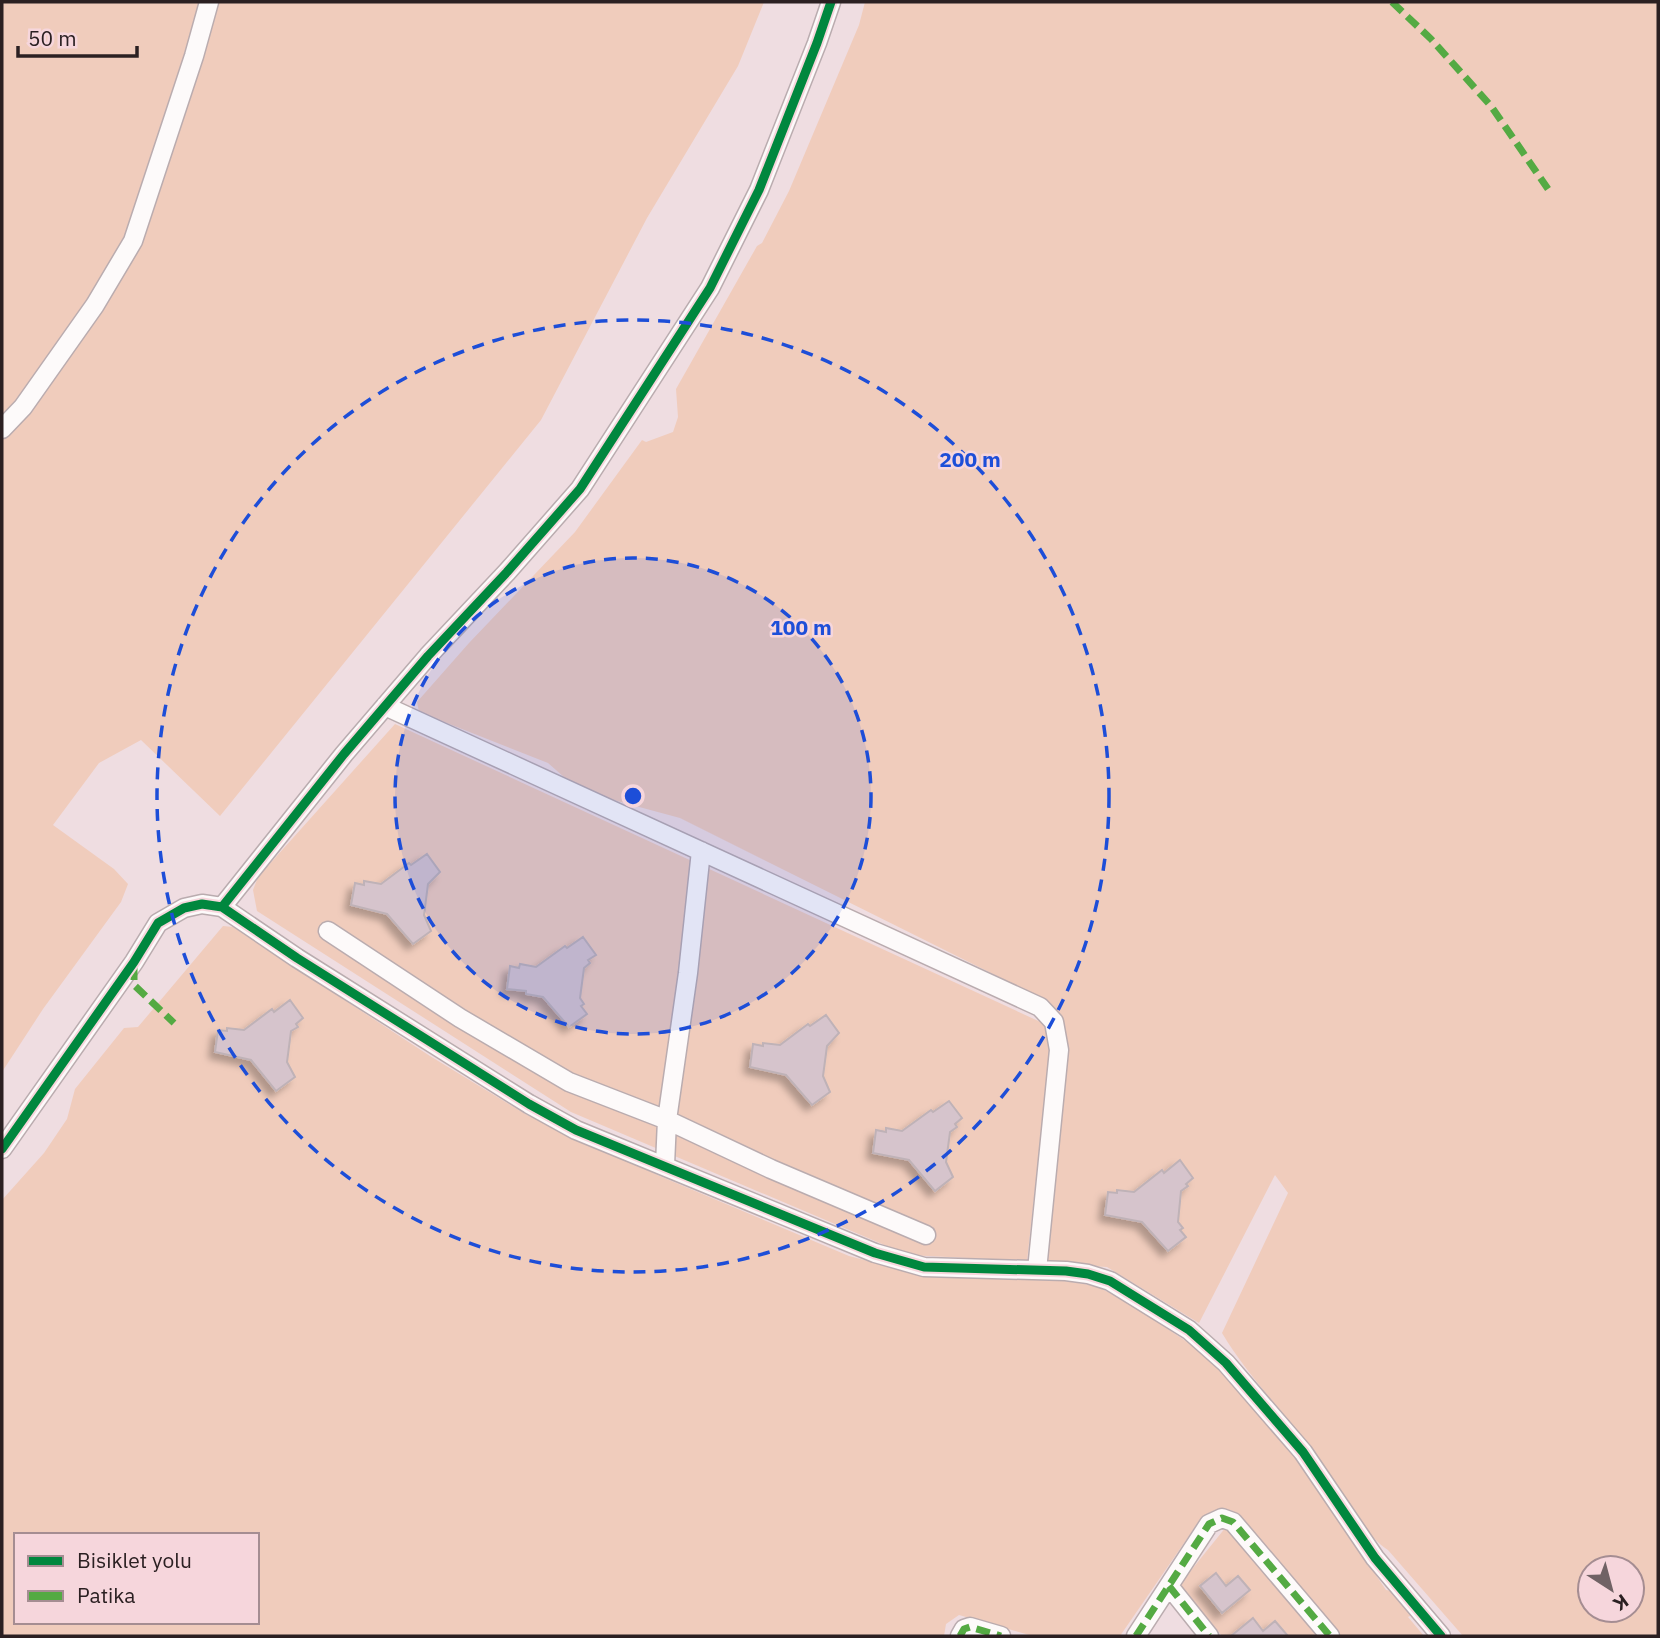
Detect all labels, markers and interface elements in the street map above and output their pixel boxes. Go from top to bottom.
scale bar [18,14,136,58]
text: 50 m [28,24,77,52]
text: 200 m [939,445,1001,473]
text: 100 m [770,613,832,641]
centre of rings [621,784,645,808]
legend [14,1533,259,1624]
text: Bisiklet yolu [77,1546,192,1574]
north arrow [1576,1554,1646,1624]
text: Patika [77,1581,136,1609]
text: K [1609,1589,1633,1616]

